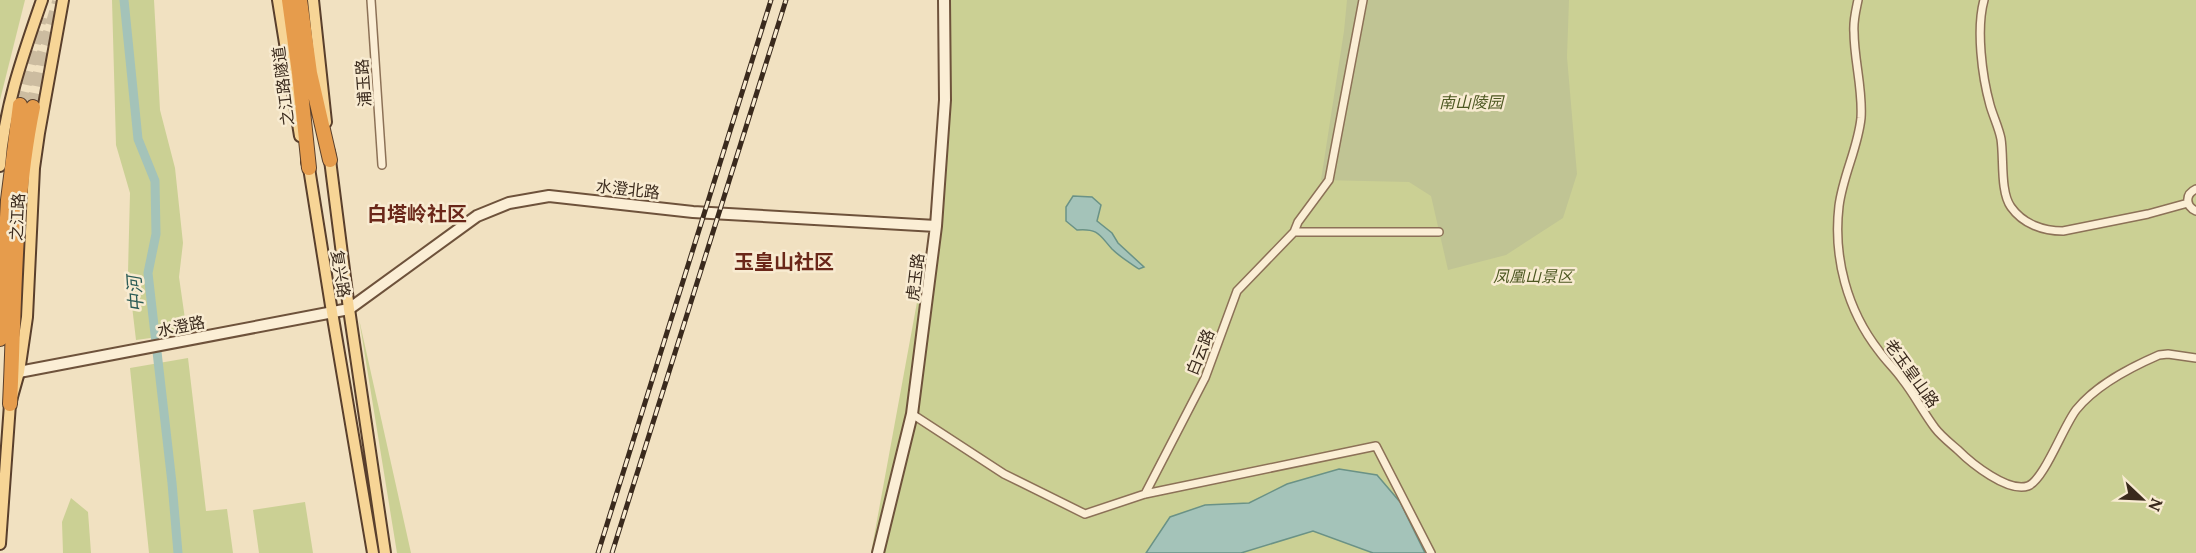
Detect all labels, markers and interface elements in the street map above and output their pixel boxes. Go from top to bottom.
street label: 之江路隧道 [268,45,298,127]
street label: 浦玉路 [351,58,375,108]
park label: 南山陵园 [1439,92,1505,112]
street label: 水澄北路 [595,176,661,202]
street label: 之江路 [6,193,28,241]
district label: 白塔岭社区 [367,201,467,226]
street label: 复兴路 [327,249,355,299]
district label: 玉皇山社区 [734,249,834,274]
street label: 虎玉路 [902,252,928,302]
park label: 凤凰山景区 [1493,266,1575,286]
water label: 中河 [122,272,148,313]
street label: 水澄路 [156,312,206,340]
street label: 白云路 [1182,326,1218,378]
street label: 老玉皇山路 [1880,335,1944,411]
north arrow [2112,469,2172,529]
text: N [2144,495,2167,514]

